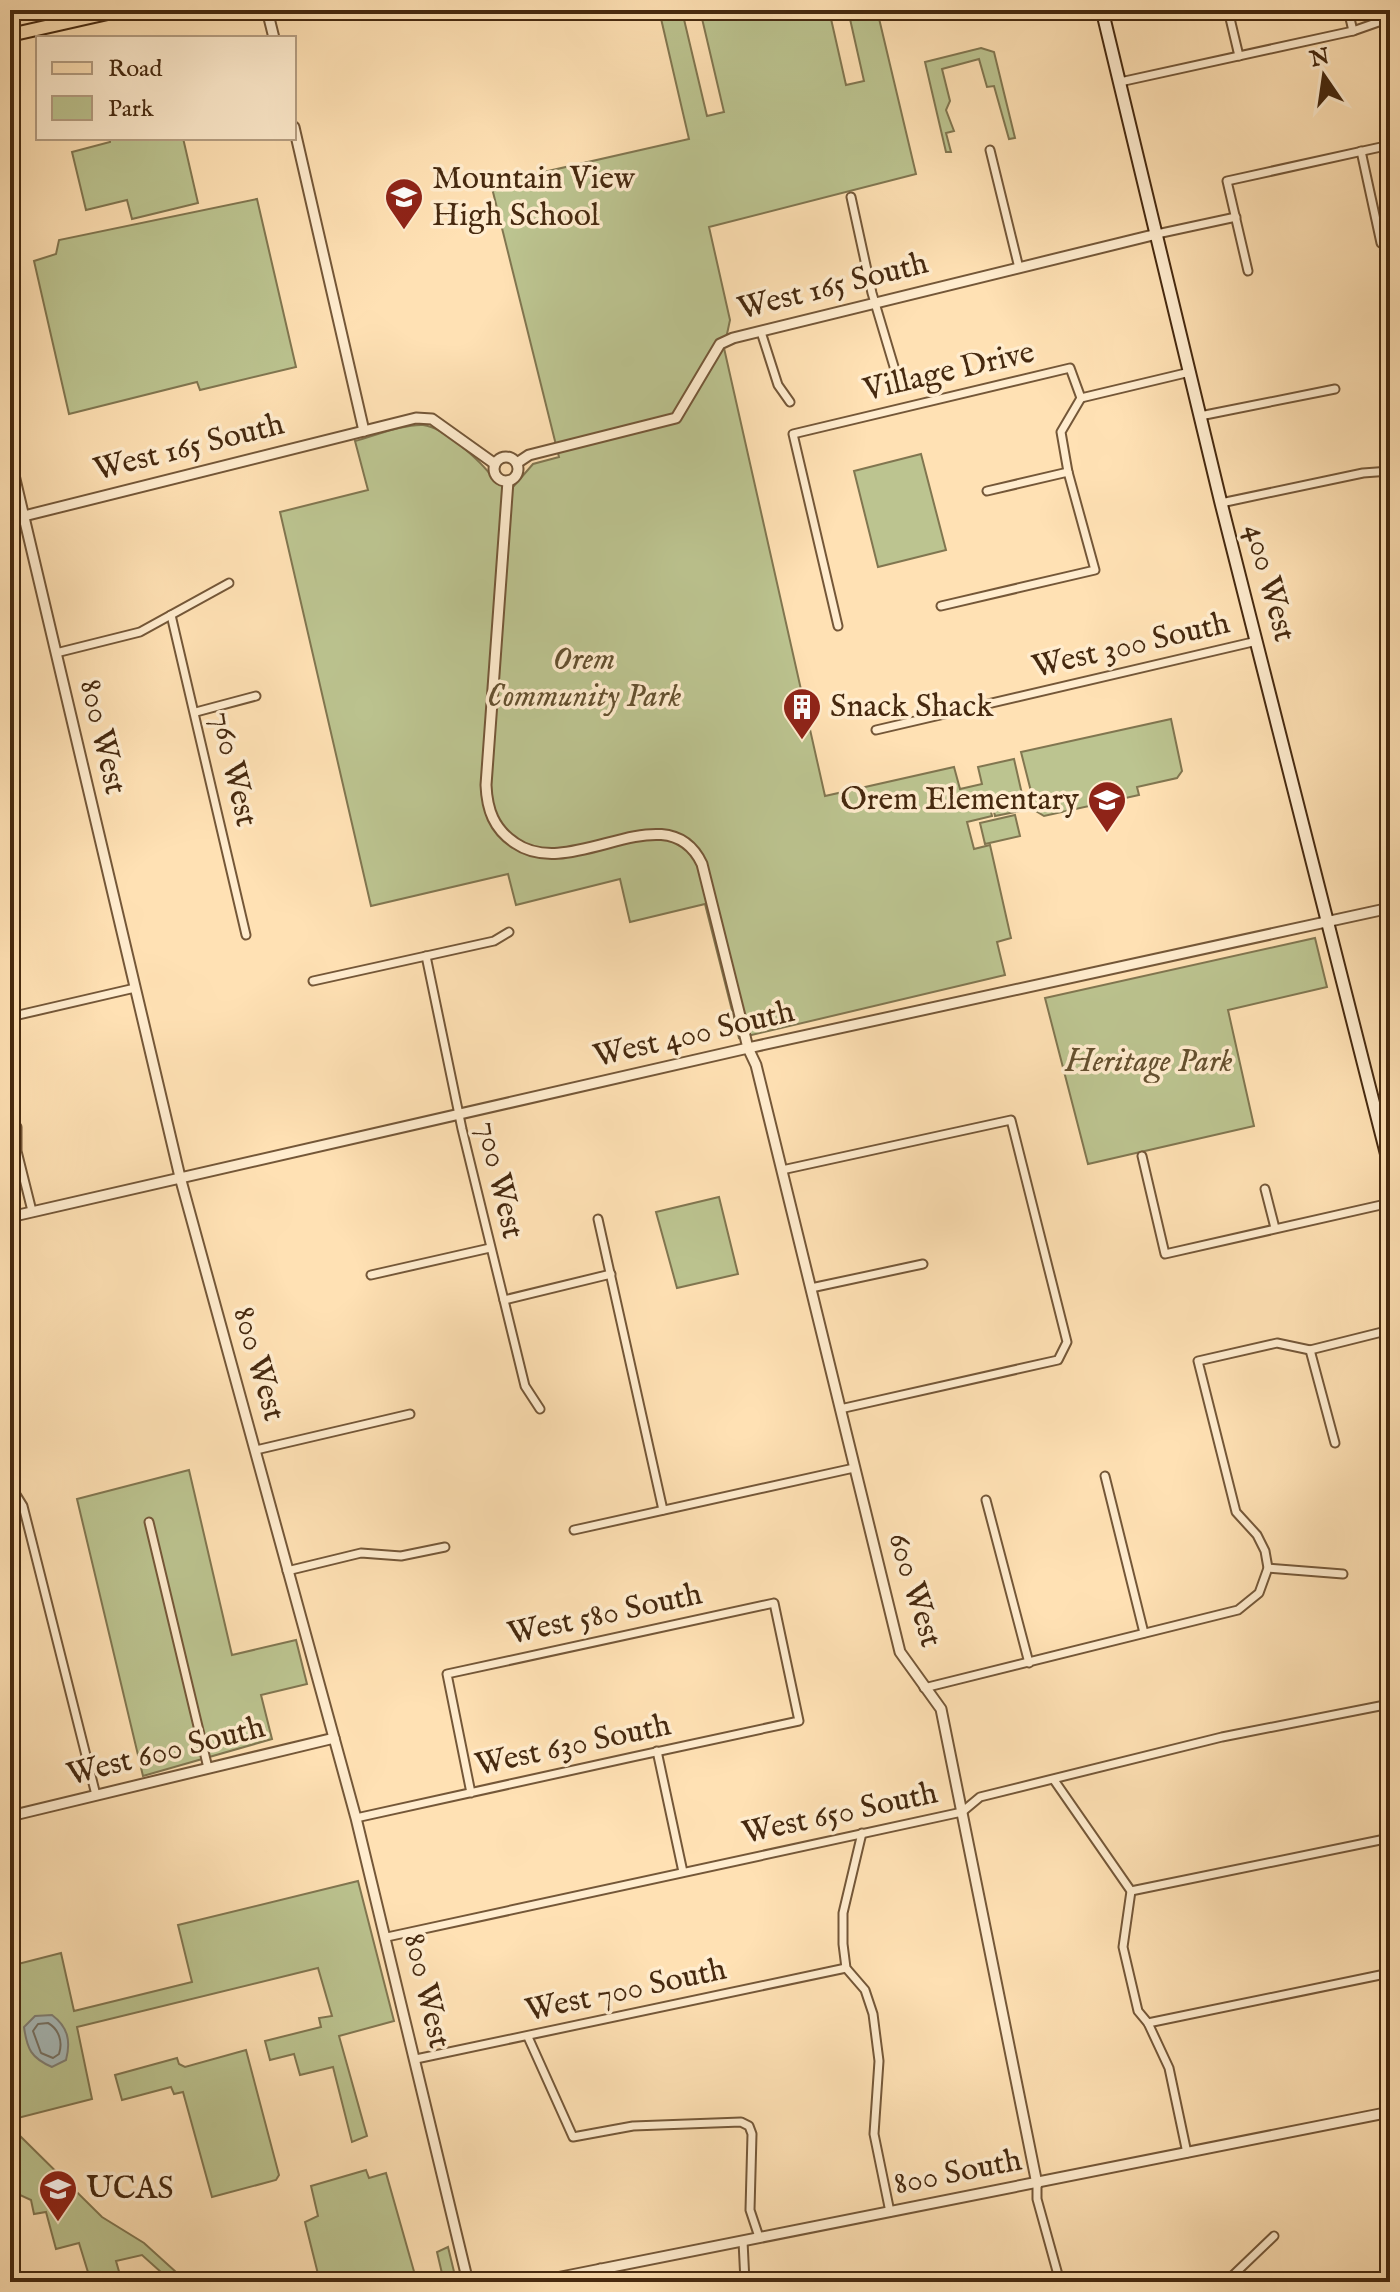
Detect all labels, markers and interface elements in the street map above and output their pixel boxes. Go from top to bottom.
legend [36,36,296,140]
north arrow [1284,36,1364,116]
text: N [1307,43,1332,74]
text: Road [108,54,162,85]
text: Park [108,94,154,125]
place label: Mountain View High School [432,159,636,237]
school or university icon: Mountain View High School [383,176,425,231]
street label: West 165 South [733,244,933,330]
street label: Village Drive [858,332,1039,412]
street label: West 165 South [89,405,289,491]
street label: 400 West [1234,520,1304,646]
street label: West 300 South [1028,603,1234,689]
park label: Orem Community Park [487,640,682,718]
street label: 800 West [69,675,135,799]
building icon: Snack Shack [781,686,823,741]
place label: Snack Shack [830,687,994,728]
street label: 760 West [200,707,266,831]
school or university icon: Orem Elementary [1086,779,1128,834]
place label: Orem Elementary [840,780,1079,821]
street label: West 400 South [589,992,799,1078]
park label: Heritage Park [1064,1042,1233,1083]
street label: 700 West [466,1117,532,1243]
street label: 800 West [222,1302,294,1426]
street label: 600 West [877,1528,951,1652]
street label: West 580 South [504,1574,706,1656]
street label: West 630 South [471,1705,675,1787]
street label: West 600 South [63,1708,269,1796]
street label: West 650 South [739,1773,941,1855]
street label: 800 West [393,1929,459,2053]
street label: West 700 South [522,1950,730,2032]
street label: 800 South [891,2141,1025,2205]
school or university icon: UCAS [37,2168,79,2223]
place label: UCAS [86,2169,174,2210]

